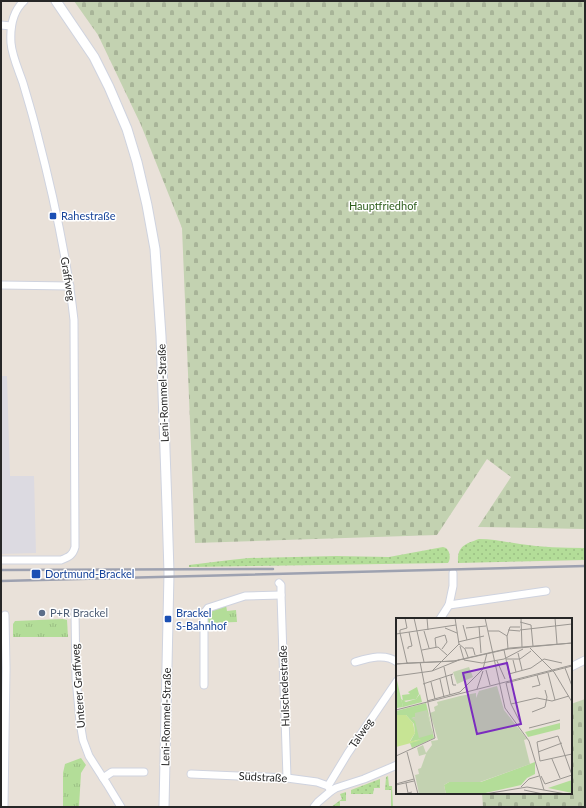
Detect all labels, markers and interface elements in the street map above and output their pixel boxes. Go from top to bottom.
park label: Hauptfriedhof [349,199,417,212]
place label: Rahestraße [61,209,116,222]
marker: Rahestraße [48,211,58,221]
street label: Graffweg [59,256,78,302]
street label: Leni-Rommel-Straße [154,343,171,442]
place label: Dortmund-Brackel [45,567,134,580]
marker: Dortmund-Brackel [30,568,42,580]
place label: P+R Brackel [50,606,108,619]
place label: Brackel S-Bahnhof [176,606,227,632]
marker: P+R Brackel [37,608,47,618]
marker: Brackel S-Bahnhof [163,614,173,624]
inset map [396,618,572,794]
street label: Unterer Graffweg [68,643,87,729]
street label: Hulschedestraße [276,645,291,727]
street label: Leni-Rommel-Straße [158,667,173,766]
street label: Talweg [346,715,375,750]
street label: Südstraße [239,769,288,784]

